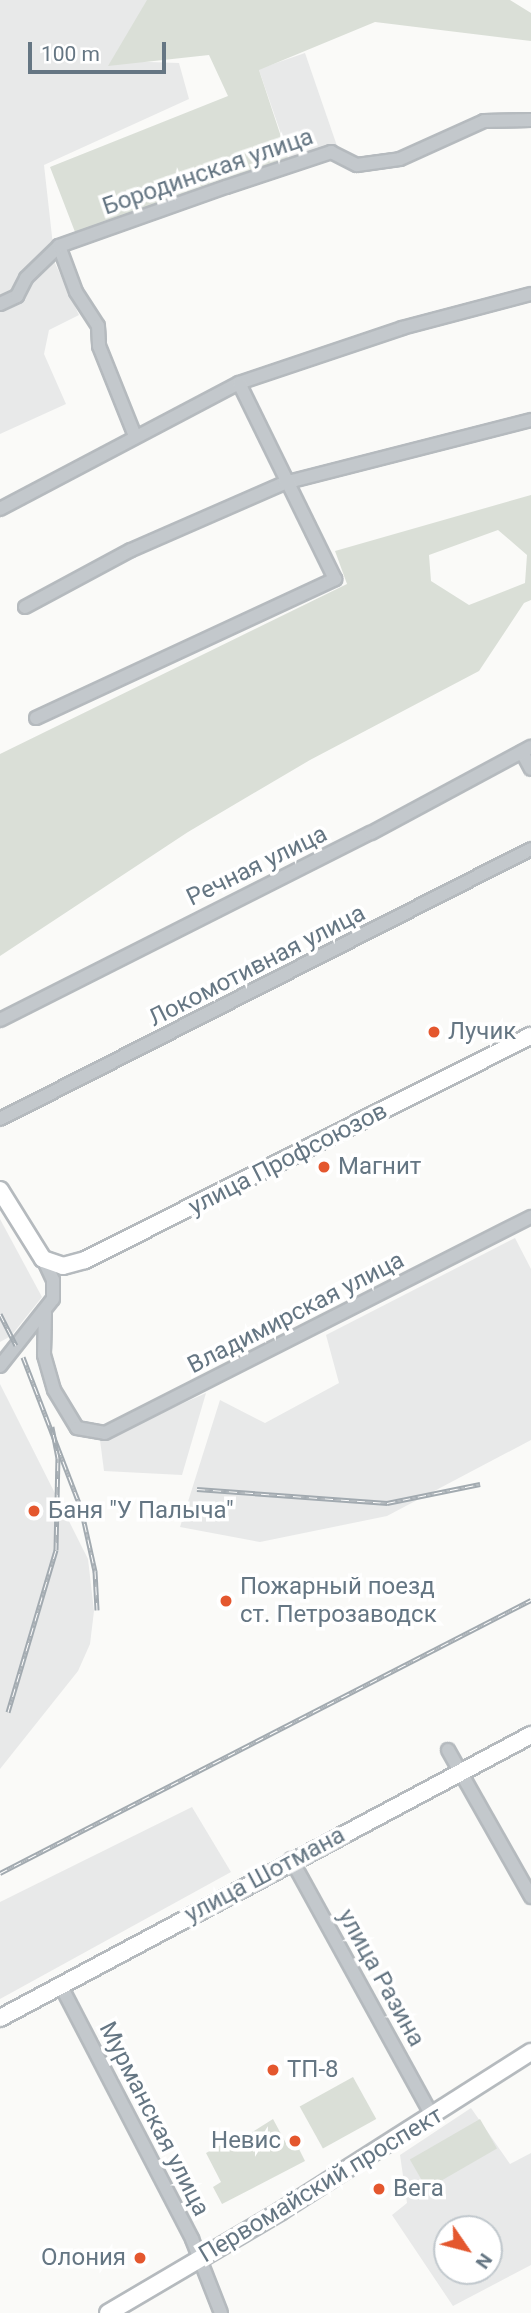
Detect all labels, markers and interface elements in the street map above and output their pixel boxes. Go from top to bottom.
scale bar [32,28,170,72]
text: 100 m [41,42,100,66]
street label: Бородинская улица [99,122,317,222]
street label: Речная улица [182,820,332,912]
street label: Локомотивная улица [144,899,370,1033]
place label: Лучик [448,1018,516,1046]
marker: Лучик [426,1024,442,1040]
street label: улица Профсоюзов [184,1096,392,1222]
place label: Магнит [338,1153,421,1181]
marker: Магнит [316,1159,332,1175]
street label: Владимирская улица [183,1246,409,1380]
place label: Баня "У Палыча" [48,1497,234,1525]
marker: Баня "У Палыча" [26,1503,42,1519]
place label: Пожарный поезд ст. Петрозаводск [240,1573,437,1629]
marker: Пожарный поезд ст. Петрозаводск [218,1593,234,1609]
street label: улица Шотмана [180,1821,350,1929]
street label: улица Разина [331,1904,431,2052]
street label: Мурманская улица [93,2017,215,2221]
place label: ТП-8 [287,2056,339,2084]
marker: ТП-8 [265,2062,281,2078]
street label: Первомайский проспект [194,2101,448,2269]
place label: Невис [211,2127,281,2155]
marker: Невис [287,2133,303,2149]
place label: Вега [393,2175,444,2203]
marker: Вега [371,2181,387,2197]
north arrow [433,2215,503,2285]
place label: Олония [41,2244,126,2272]
text: N [471,2249,497,2273]
marker: Олония [132,2250,148,2266]

